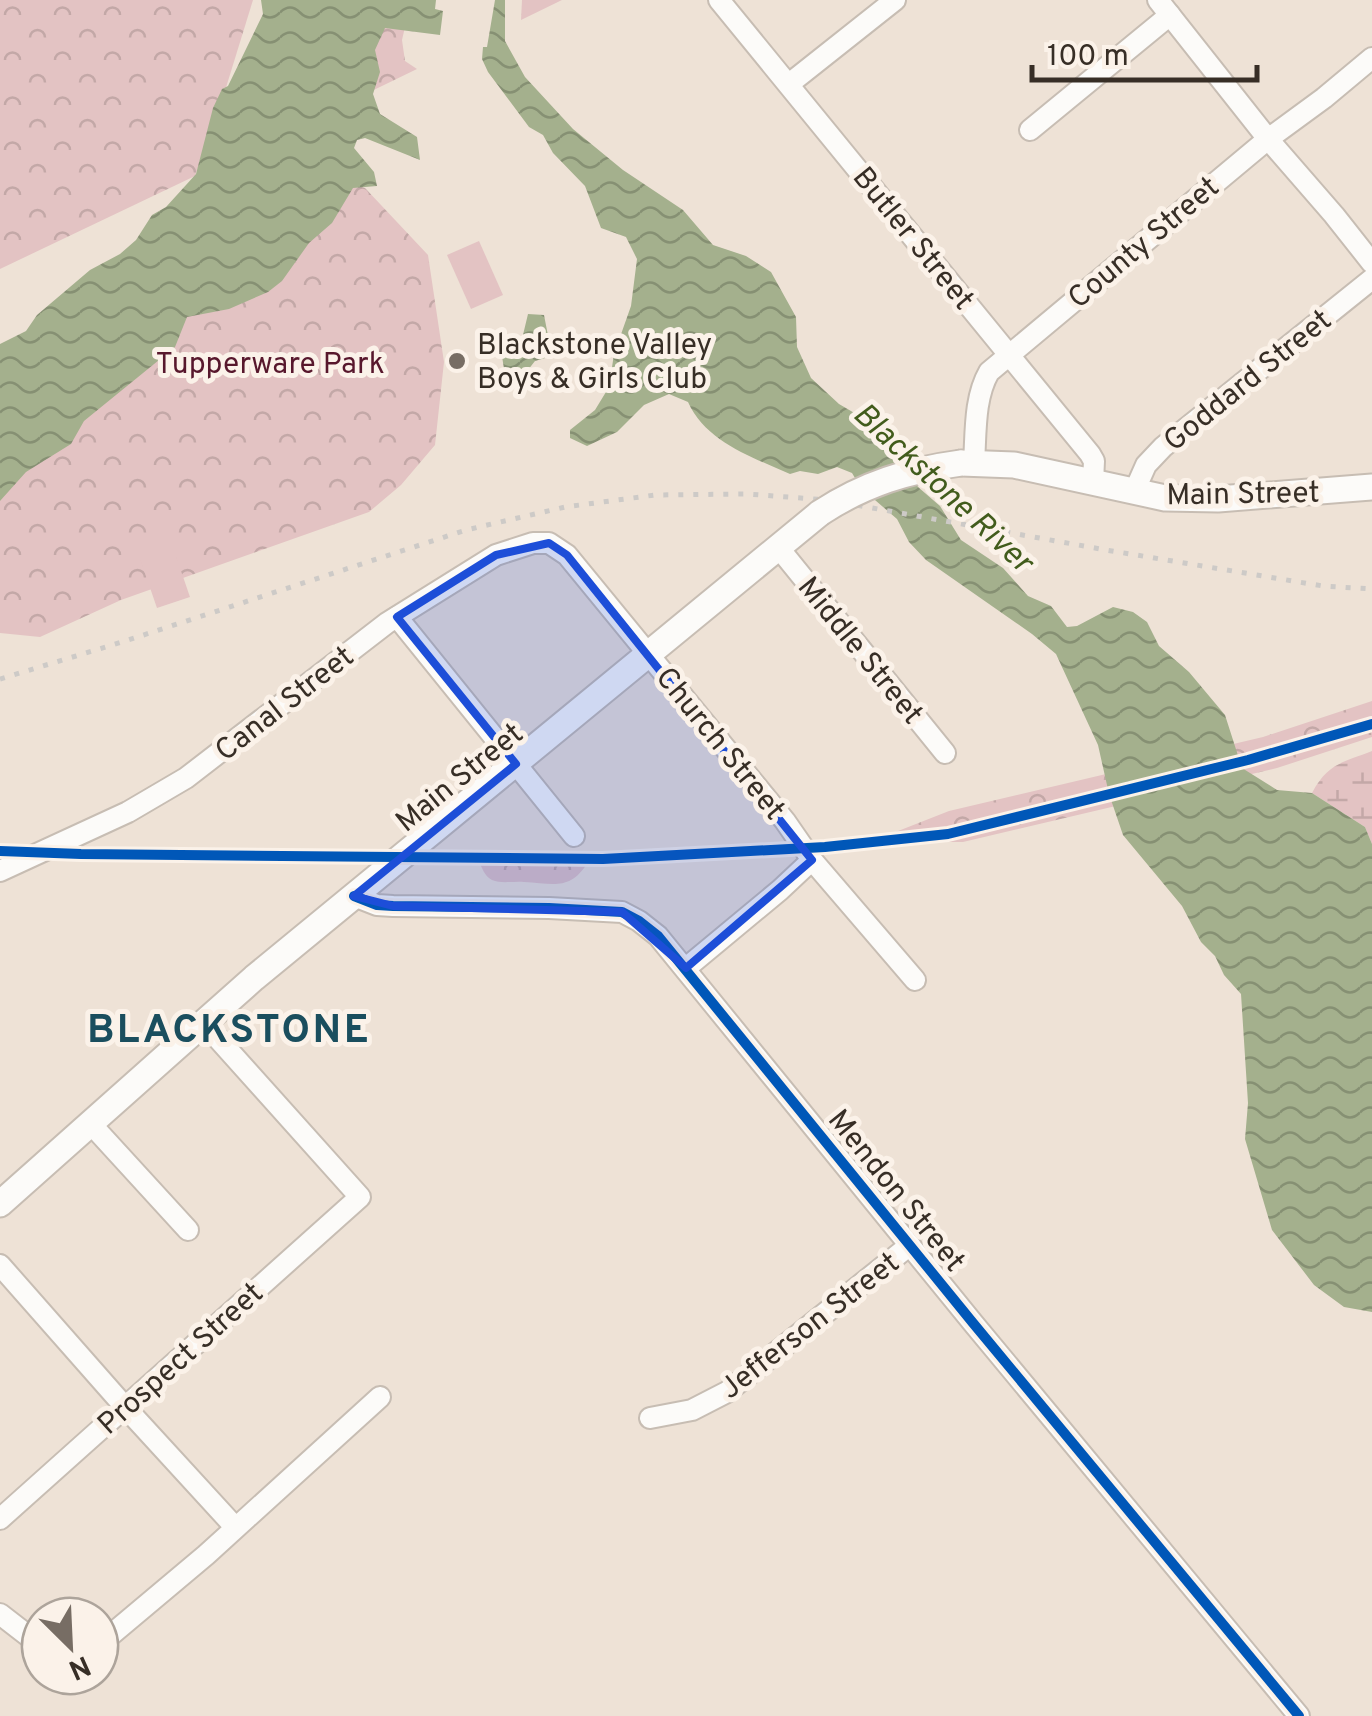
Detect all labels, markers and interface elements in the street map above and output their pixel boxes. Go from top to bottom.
scale bar [1032,20,1257,82]
text: 100 m [1047,39,1129,76]
street label: Butler Street [843,161,981,318]
street label: County Street [1061,170,1228,318]
street label: Goddard Street [1157,303,1340,461]
place label: Blackstone Valley Boys & Girls Club [477,328,712,399]
park label: Tupperware Park [155,347,385,384]
marker: Blackstone Valley Boys & Girls Club [446,350,468,372]
water label: Blackstone River [844,396,1042,585]
street label: Main Street [1166,476,1320,515]
street label: Middle Street [788,570,930,733]
street label: Canal Street [209,639,362,771]
street label: Church Street [646,661,792,828]
street label: Main Street [389,716,532,842]
district label: BLACKSTONE [87,1007,371,1057]
street label: Mendon Street [818,1103,972,1280]
street label: Jefferson Street [713,1245,908,1408]
street label: Prospect Street [91,1276,272,1444]
north arrow [20,1596,120,1696]
text: N [62,1646,95,1687]

